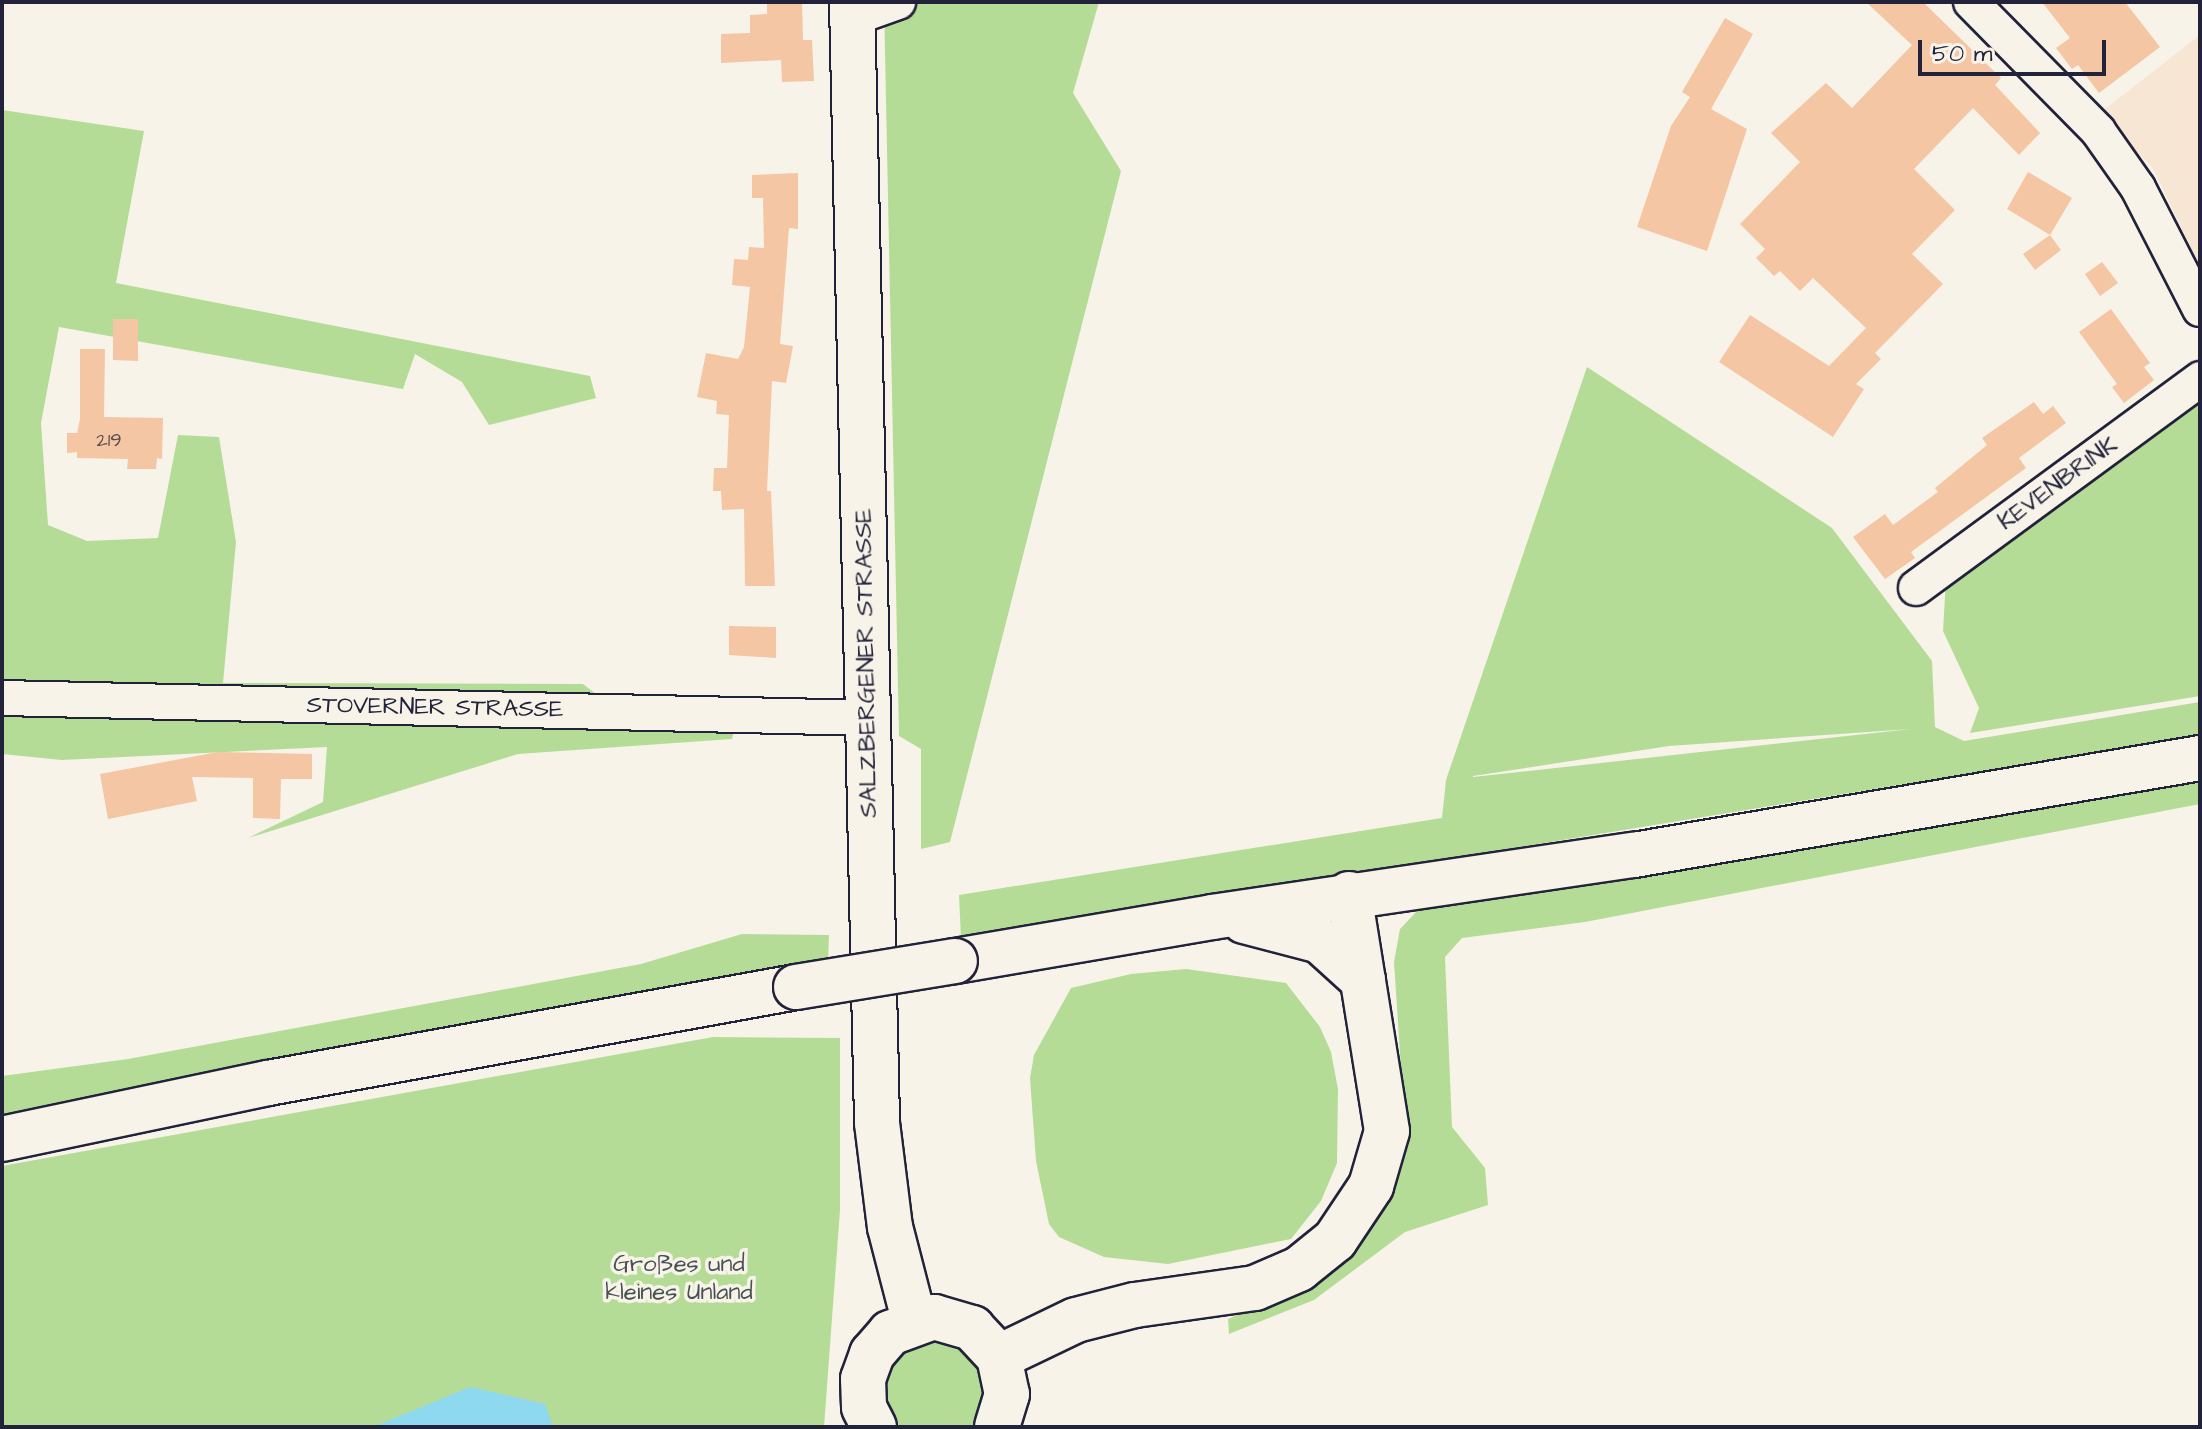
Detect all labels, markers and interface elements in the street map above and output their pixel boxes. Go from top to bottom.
scale bar [1922,24,2110,74]
text: 50 m [1932,37,1992,71]
house number: 219 [96,428,122,452]
street label: KEVENBRINK [1993,431,2123,537]
street label: SALZBERGENER STRASSE [850,508,884,818]
street label: STOVERNER STRASSE [306,691,564,725]
park label: Großes und kleines Unland [605,1251,753,1307]

